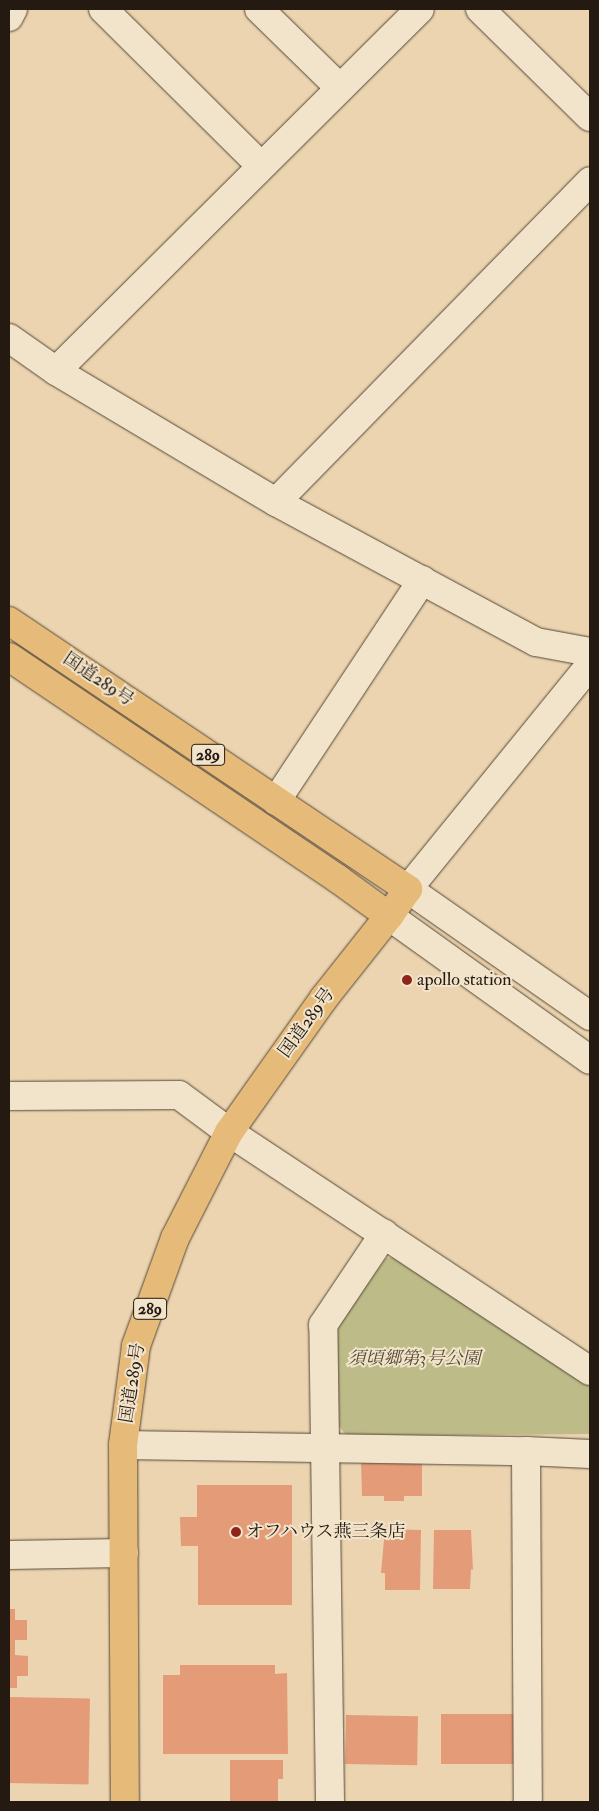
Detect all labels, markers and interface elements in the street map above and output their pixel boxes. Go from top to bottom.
street label: 国道289号 [58,648,138,712]
road number: 289 [190,742,226,768]
place label: apollo station [417,969,512,991]
marker: apollo station [401,974,413,986]
street label: 国道289号 [275,984,339,1062]
road number: 289 [132,1296,168,1322]
street label: 国道289号 [116,1341,150,1425]
park label: 須頃郷第3号公園 [348,1348,480,1370]
place label: オフハウス燕三条店 [246,1521,408,1543]
marker: オフハウス燕三条店 [230,1526,242,1538]

